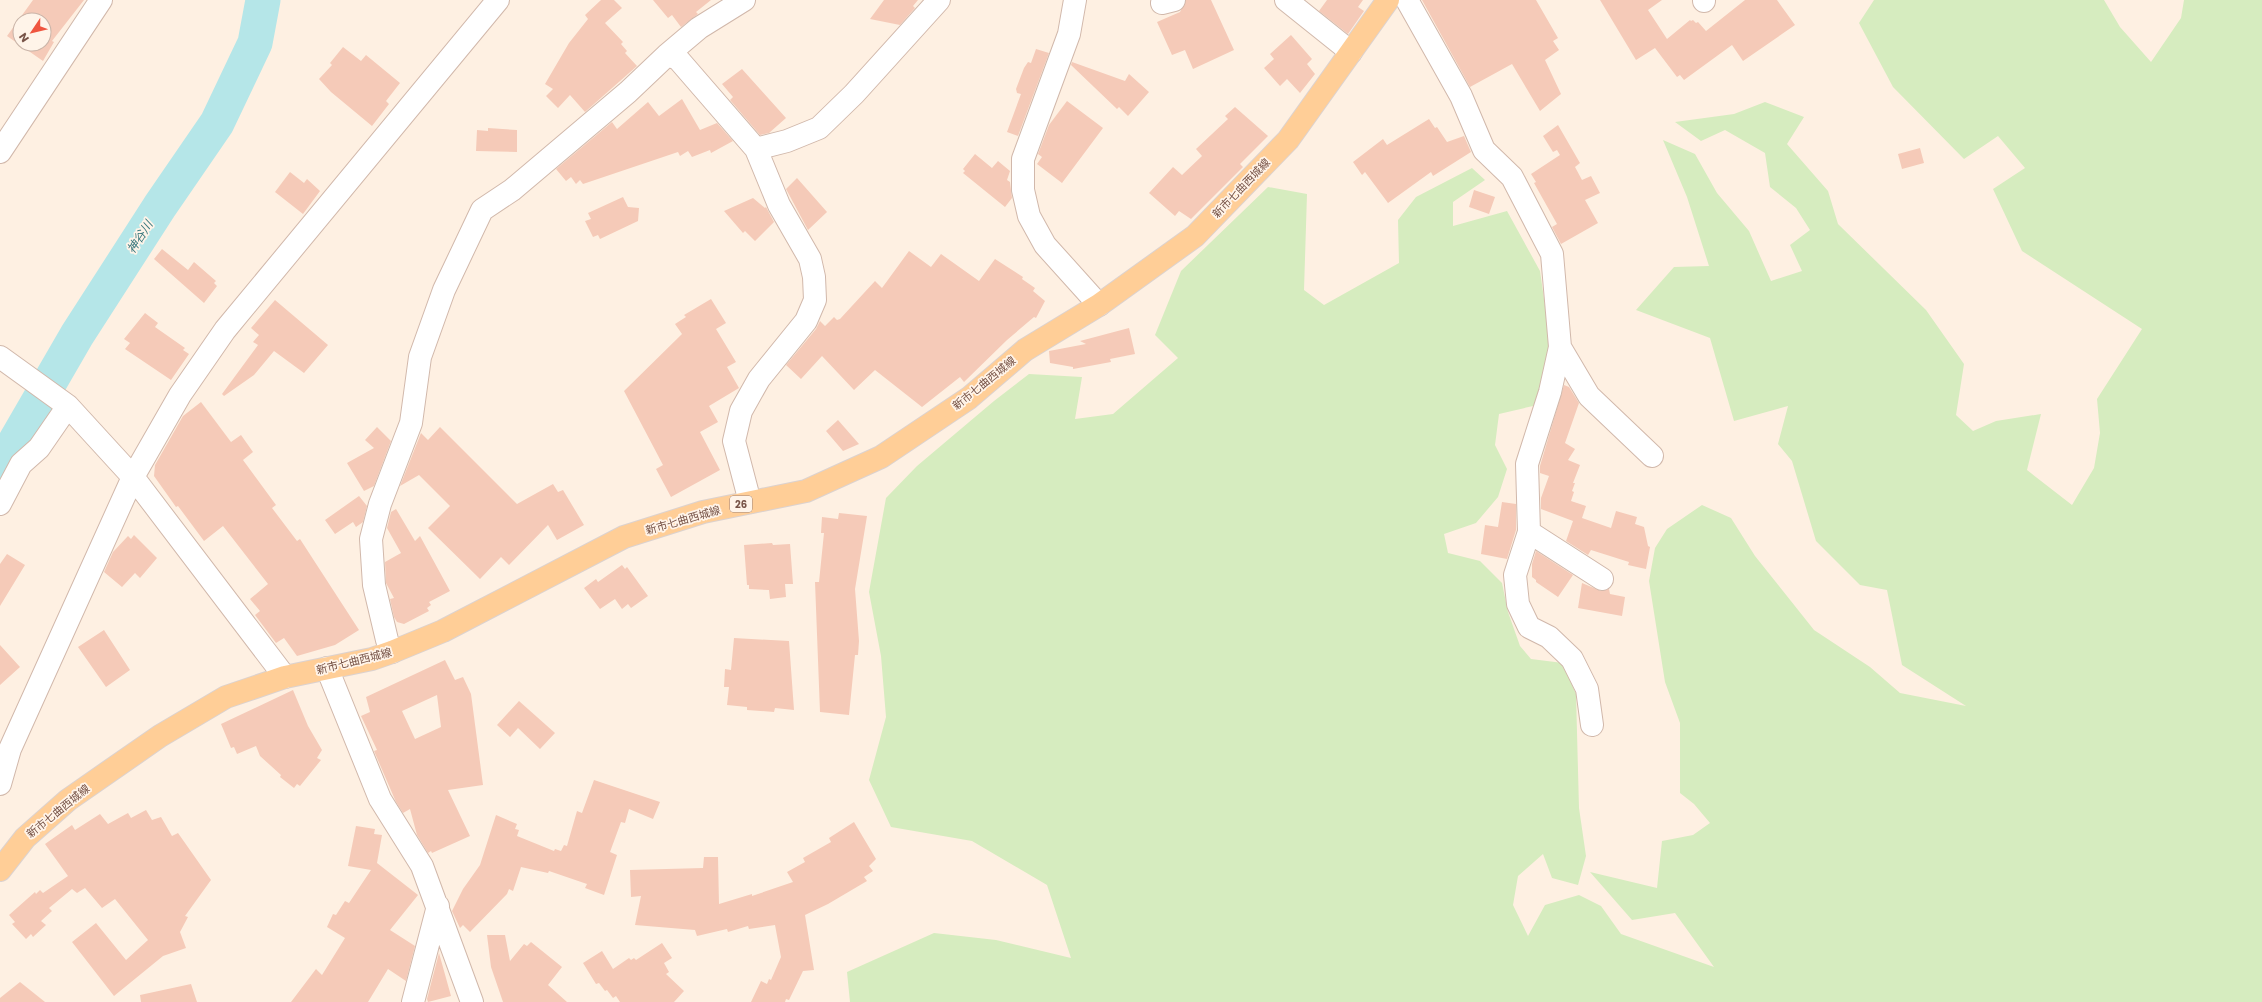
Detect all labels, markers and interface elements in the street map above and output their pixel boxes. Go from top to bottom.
north arrow [12,12,52,52]
text: N [15,30,33,46]
street label: 新市七曲西城線 [1209,155,1273,221]
water label: 神谷川 [123,215,158,256]
street label: 新市七曲西城線 [949,353,1019,413]
road number: 26 [730,496,752,512]
street label: 新市七曲西城線 [644,502,722,538]
street label: 新市七曲西城線 [315,644,393,678]
street label: 新市七曲西城線 [23,781,93,841]

